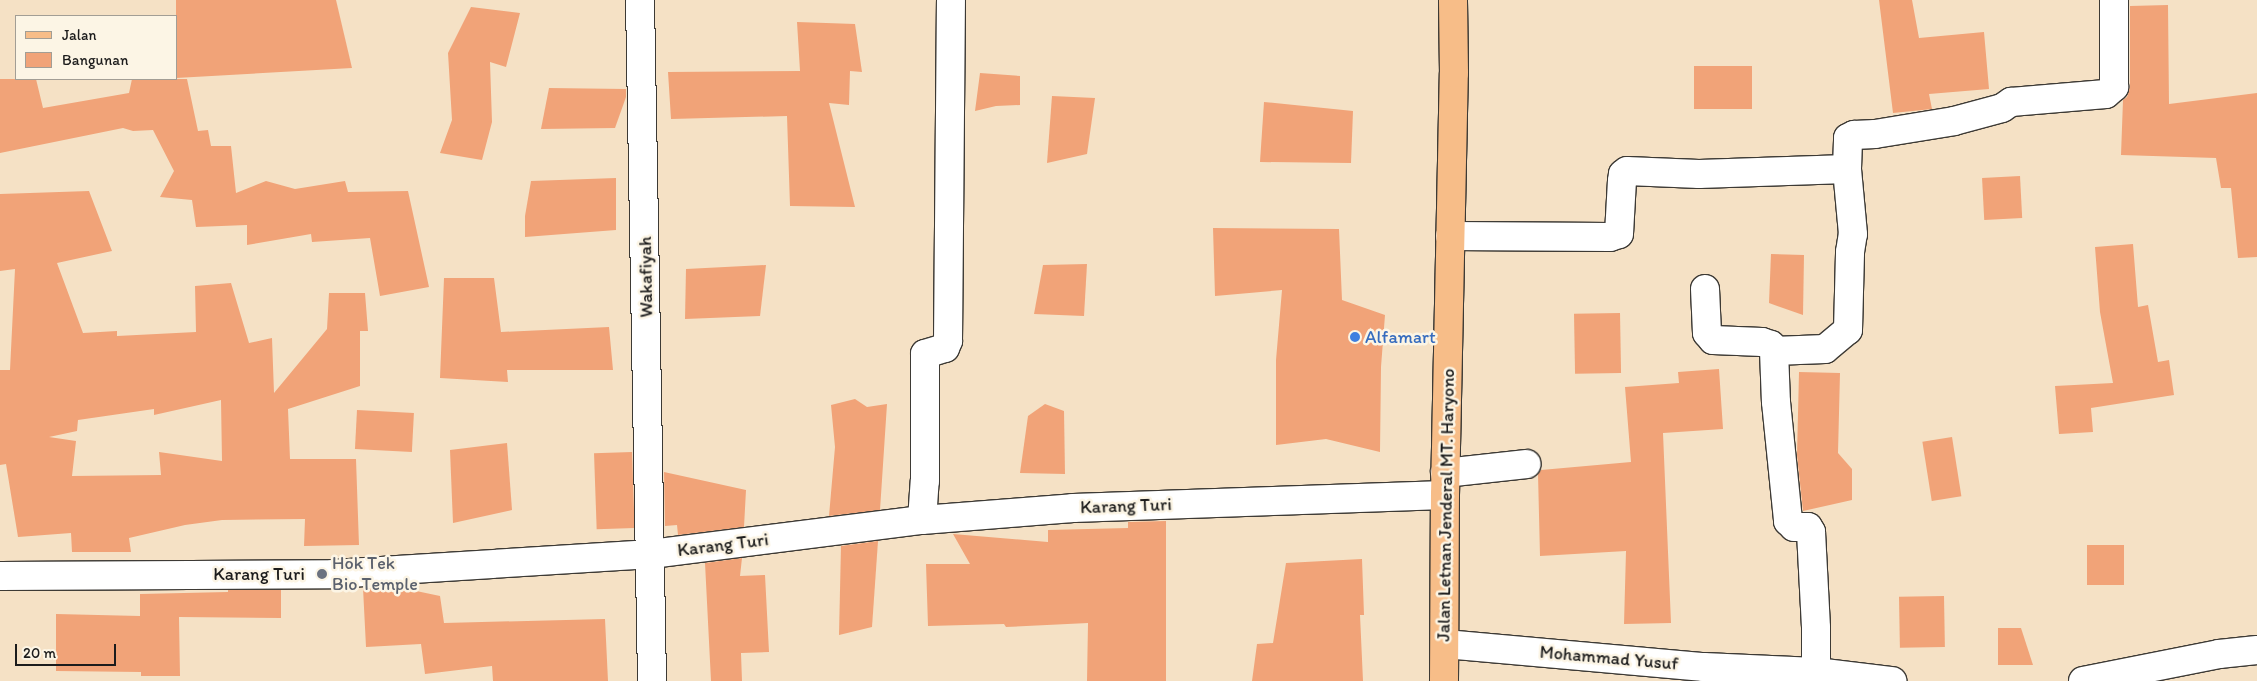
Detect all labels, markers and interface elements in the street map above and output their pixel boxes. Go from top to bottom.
legend [15,15,178,80]
text: Jalan [62,26,96,44]
text: Bangunan [62,51,129,69]
street label: Wakafiyah [634,236,658,318]
place label: Alfamart [1365,326,1436,348]
marker: Alfamart [1349,331,1361,343]
street label: Jalan Letnan Jenderal MT. Haryono [1433,369,1459,641]
street label: Karang Turi [1081,494,1171,518]
street label: Karang Turi [677,529,769,561]
place label: Hok Tek Bio Temple [332,553,416,596]
street label: Karang Turi [214,563,304,585]
marker: Hok Tek Bio Temple [316,568,328,580]
scale bar [18,634,119,666]
street label: Mohammad Yusuf [1539,641,1679,675]
text: 20 m [23,644,56,662]

